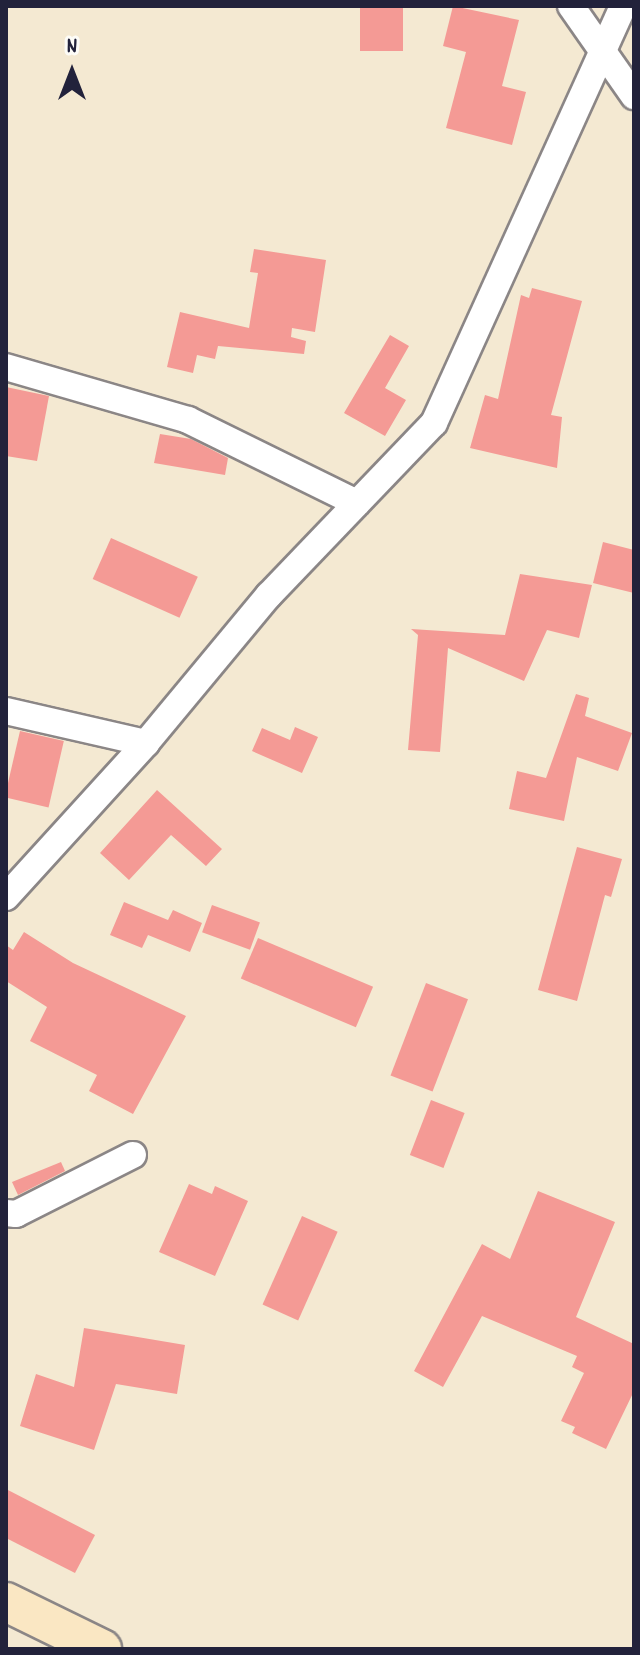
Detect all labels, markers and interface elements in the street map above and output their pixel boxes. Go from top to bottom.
north arrow [32,32,112,112]
text: N [67,32,77,63]

